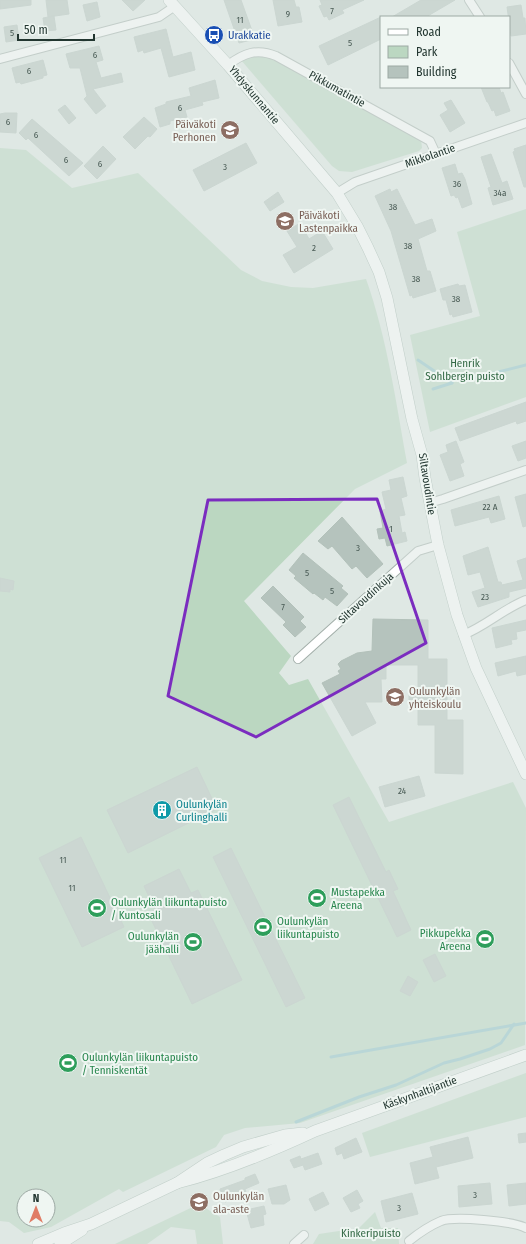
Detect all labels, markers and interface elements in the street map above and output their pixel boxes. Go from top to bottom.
house number: 7 [330,6,334,16]
house number: 9 [286,9,290,19]
house number: 11 [237,15,243,25]
scale bar [18,16,94,42]
legend [380,16,510,88]
text: 50 m [24,23,48,37]
bus stop icon: Urakkatie [203,24,225,46]
text: Road [416,25,441,39]
house number: 5 [10,28,14,38]
place label: Urakkatie [228,29,271,42]
house number: 5 [348,38,352,48]
text: Park [416,45,438,59]
house number: 6 [93,50,98,60]
street label: Yhdyskunnantie [226,63,282,127]
text: Building [416,65,457,79]
house number: 6 [27,66,32,76]
street label: Pikkumatintie [307,68,367,110]
house number: 6 [178,103,183,113]
house number: 6 [6,117,11,127]
place label: Päiväkoti Perhonen [173,118,216,144]
school or university icon: Päiväkoti Perhonen [219,119,241,141]
house number: 6 [34,130,39,140]
street label: Mikkolantie [403,141,457,171]
house number: 6 [64,155,69,165]
house number: 6 [98,159,103,169]
house number: 3 [223,162,227,172]
house number: 36 [453,179,462,189]
house number: 34a [494,188,507,198]
house number: 38 [389,202,398,212]
place label: Päiväkoti Lastenpaikka [299,209,358,235]
school or university icon: Päiväkoti Lastenpaikka [274,210,296,232]
house number: 38 [404,241,413,251]
house number: 2 [312,243,316,253]
house number: 38 [412,274,421,284]
house number: 38 [452,294,461,304]
park label: Henrik Sohlbergin puisto [425,357,505,383]
street label: Siltavoudintie [416,452,438,516]
house number: 22 A [483,502,498,512]
house number: 1 [389,524,393,534]
house number: 3 [356,543,360,553]
house number: 5 [305,568,309,578]
street label: Siltavoudinkuja [336,570,396,626]
house number: 5 [330,586,334,596]
house number: 23 [481,592,489,602]
house number: 7 [281,602,285,612]
place label: Oulunkylän yhteiskoulu [409,685,461,711]
school or university icon: Oulunkylän yhteiskoulu [384,686,406,708]
house number: 24 [398,786,407,796]
place label: Oulunkylän Curlinghalli [176,798,228,824]
building icon: Oulunkylän Curlinghalli [151,799,173,821]
house number: 11 [60,855,66,865]
house number: 11 [69,883,75,893]
place label: Mustapekka Areena [331,886,385,912]
sports icon: Mustapekka Areena [306,887,328,909]
place label: Oulunkylän liikuntapuisto / Kuntosali [111,896,227,922]
sports icon: Oulunkylän liikuntapuisto / Kuntosali [86,897,108,919]
place label: Oulunkylän liikuntapuisto [277,915,339,941]
sports icon: Oulunkylän liikuntapuisto [252,916,274,938]
place label: Pikkupekka Areena [420,927,471,953]
sports icon: Pikkupekka Areena [474,928,496,950]
place label: Oulunkylän jäähalli [128,930,179,956]
sports icon: Oulunkylän jäähalli [182,931,204,953]
place label: Oulunkylän liikuntapuisto / Tenniskentät [82,1051,198,1077]
sports icon: Oulunkylän liikuntapuisto / Tenniskentät [57,1052,79,1074]
street label: Käskynhaltijantie [381,1074,459,1112]
north arrow [16,1188,56,1228]
place label: Oulunkylän ala-aste [213,1190,264,1216]
house number: 3 [473,1190,477,1200]
school or university icon: Oulunkylän ala-aste [188,1191,210,1213]
text: N [33,1192,39,1205]
house number: 3 [397,1203,401,1213]
park label: Kinkeripuisto [341,1227,401,1240]

